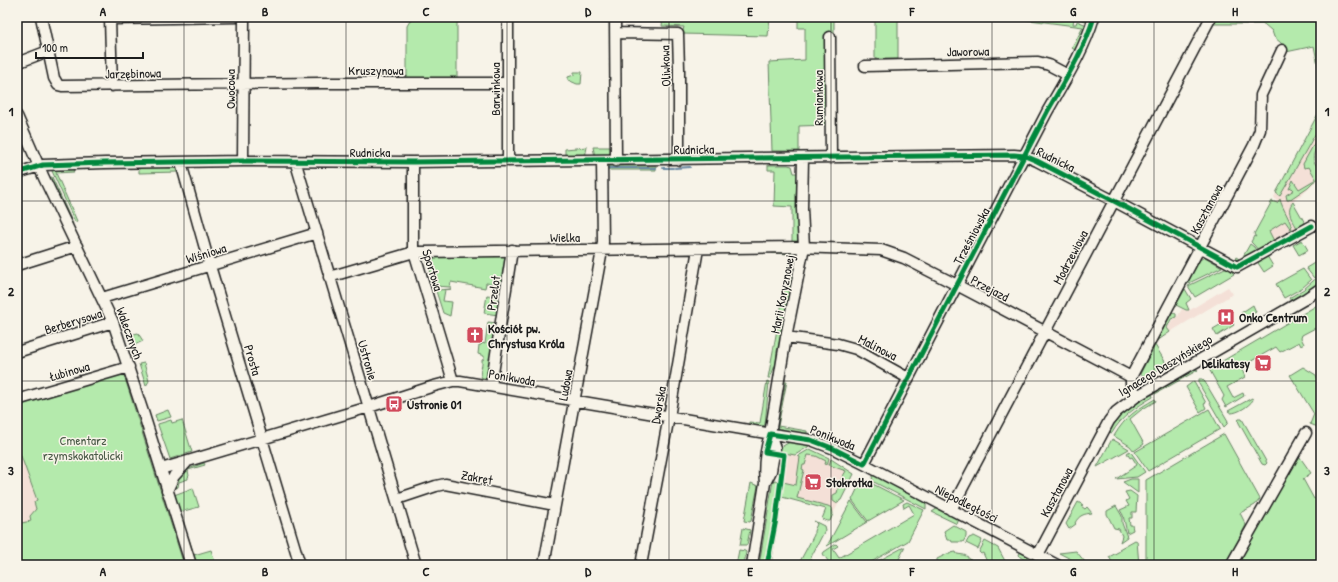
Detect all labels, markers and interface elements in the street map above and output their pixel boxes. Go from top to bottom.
text: A [100,2,107,20]
text: B [262,2,269,20]
text: C [422,2,430,20]
text: D [585,2,592,20]
text: E [747,2,753,20]
text: F [909,2,916,20]
text: G [1070,2,1077,20]
text: H [1232,2,1238,20]
scale bar [36,34,143,60]
text: 100 m [42,39,68,56]
street label: Jaworowa [947,42,989,60]
street label: Oliwkowa [655,45,675,87]
street label: Kruszynowa [348,61,404,79]
street label: Barwinkowa [486,62,504,116]
street label: Jarzębinowa [105,64,161,82]
street label: Owocowa [221,69,239,109]
street label: Rumiankowa [809,70,827,126]
text: 1 [9,102,14,120]
text: 1 [1325,102,1330,120]
street label: Rudnicka [674,140,714,158]
street label: Rudnicka [1034,142,1078,176]
street label: Rudnicka [350,143,390,161]
street label: Kasztanowa [1185,181,1227,237]
street label: Trześniowska [948,204,994,268]
street label: Modrzewiowa [1048,227,1092,287]
street label: Wielka [550,228,580,246]
street label: Wiśniowa [184,238,228,268]
street label: Sportowa [418,247,448,293]
street label: Marii Koryznowej [766,253,798,335]
street label: Przejazd [968,270,1012,306]
street label: Przelot [482,274,504,312]
text: 2 [8,282,15,300]
text: 2 [1324,282,1331,300]
street label: Berberysowa [42,304,104,338]
street label: Walecznych [112,304,148,362]
hospital icon: Onko Centrum [1216,307,1236,327]
place label: Onko Centrum [1239,308,1308,326]
place label: Kościół pw. Chrystusa Króla [488,319,565,353]
church icon: Kościół pw. Chrystusa Króla [465,325,485,345]
street label: Malinowa [855,330,901,364]
street label: Ignacego Daszyńskiego [1115,330,1215,400]
street label: Ustronie [354,338,382,382]
street label: Prosta [240,343,266,377]
supermarket icon: Delikatesy [1253,353,1273,373]
place label: Delikatesy [1202,354,1250,373]
street label: Łubinowa [47,357,91,385]
street label: Ponikwoda [487,364,537,390]
street label: Ludowa [553,368,577,402]
street label: Dworska [646,385,670,425]
bus stop icon: Ustronie 01 [384,394,404,414]
place label: Ustronie 01 [407,395,462,413]
street label: Ponikwoda [808,420,858,454]
park label: Cmentarz rzymskokatolicki [43,431,123,464]
text: 3 [8,461,14,479]
text: 3 [1324,461,1330,479]
street label: Kasztanowa [1035,464,1077,520]
street label: Zakręt [460,465,495,489]
supermarket icon: Stokrotka [803,472,823,492]
place label: Stokrotka [826,473,873,491]
street label: Niepodległości [932,479,1002,527]
text: A [100,562,107,580]
text: B [262,562,269,580]
text: C [422,562,430,580]
text: D [585,562,592,580]
text: E [747,562,753,580]
text: F [909,562,916,580]
text: G [1070,562,1077,580]
text: H [1232,562,1238,580]

